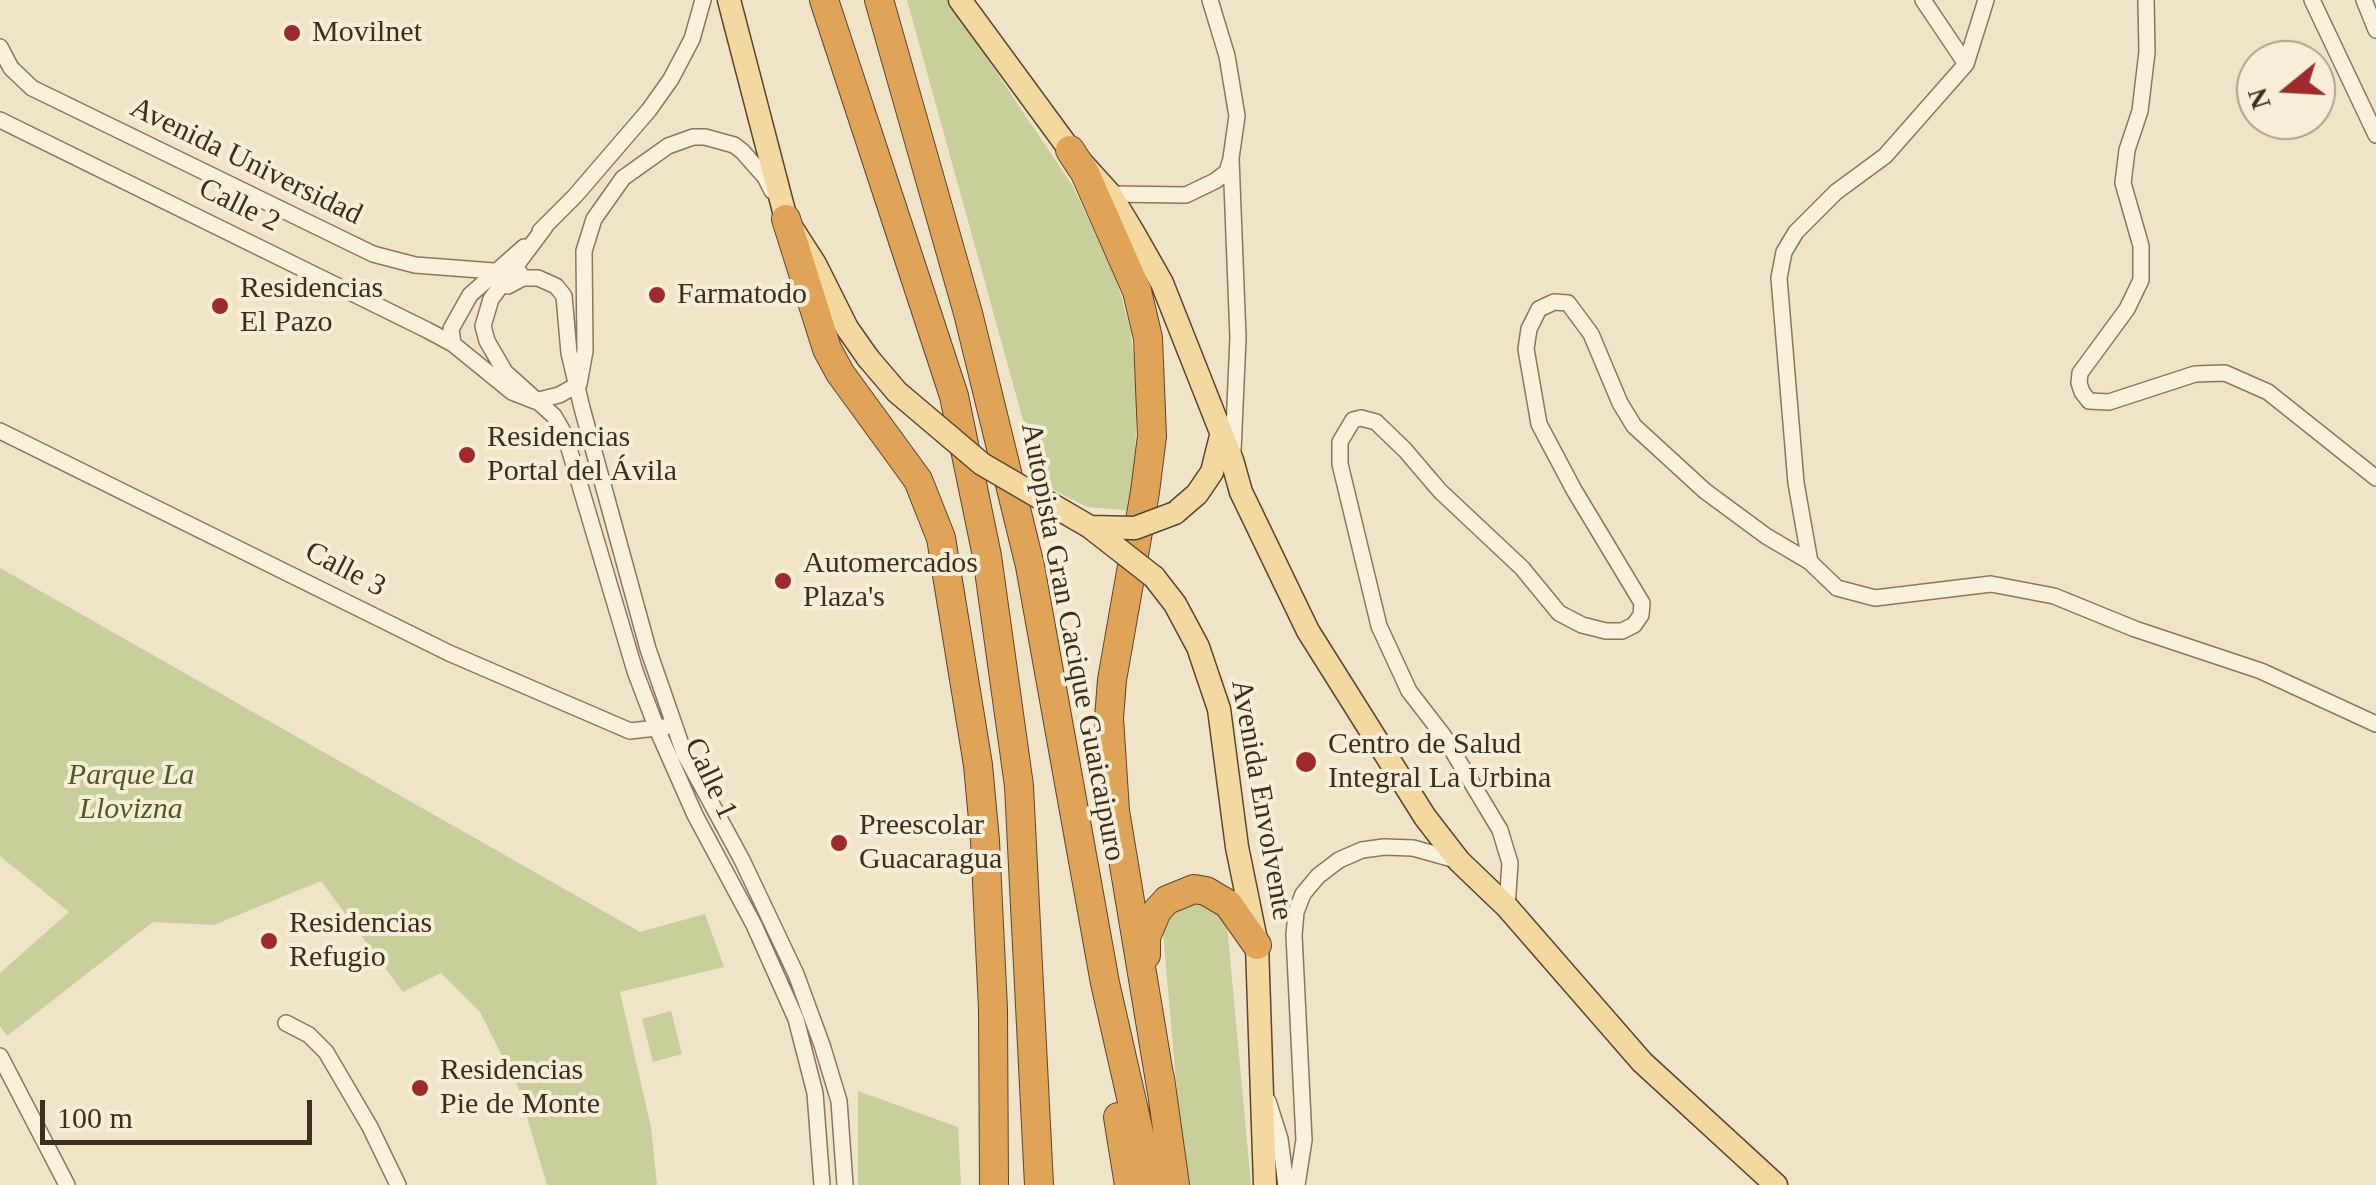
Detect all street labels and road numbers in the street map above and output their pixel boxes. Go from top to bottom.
street label: Avenida Universidad [124,90,368,234]
street label: Calle 2 [193,171,285,241]
street label: Autopista Gran Cacique Guaicaipuro [1012,420,1132,864]
street label: Calle 3 [299,534,391,606]
street label: Avenida Envolvente [1222,677,1300,923]
street label: Calle 1 [676,733,744,825]

